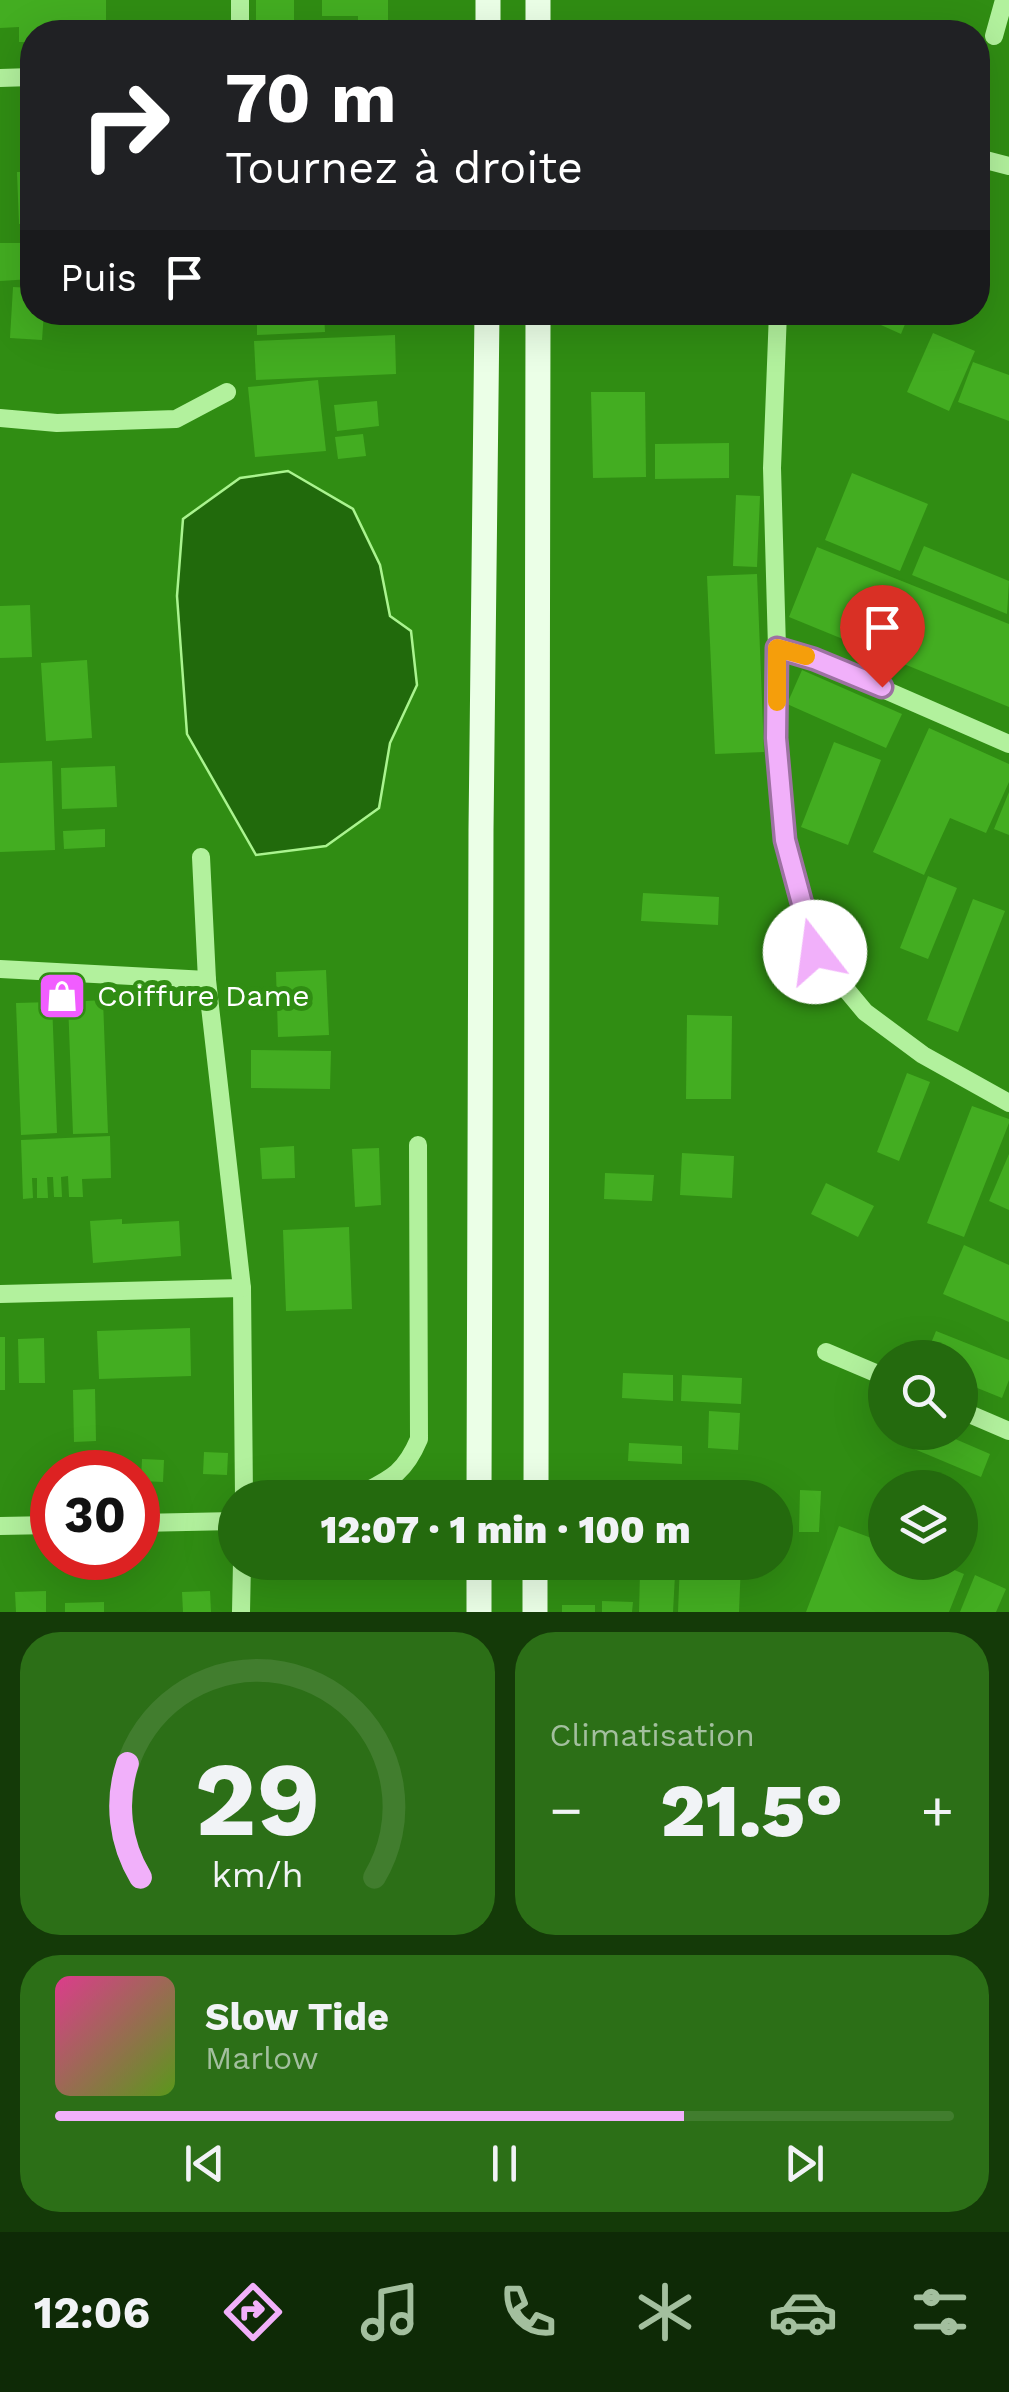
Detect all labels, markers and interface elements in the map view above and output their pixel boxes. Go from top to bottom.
text: 70 m [225,57,397,139]
icon: right [60,60,190,190]
text: Tournez à droite [225,141,583,194]
icon: arrive [157,250,212,305]
text: Puis [60,256,137,300]
pin [840,585,925,688]
icon: arrive [855,600,910,655]
position arrow [763,900,867,1004]
shop icon: Coiffure Dame [36,970,88,1022]
place label: Coiffure Dame [97,978,309,1013]
map controls [868,1340,978,1580]
button: search [868,1340,978,1450]
speed limit sign: 30 [30,1450,160,1580]
button: layers [868,1470,978,1580]
text: 12:07 · 1 min · 100 m [320,1508,691,1552]
text: Climatisation [550,1716,755,1754]
text: 29 [194,1738,320,1860]
text: 21.5° [660,1766,843,1854]
text: − [550,1778,583,1842]
text: + [921,1778,954,1842]
text: km/h [211,1854,303,1896]
text: Slow Tide [205,1995,389,2039]
text: Marlow [205,2039,319,2077]
icon: previous [177,2136,232,2191]
icon: pause [477,2136,532,2191]
icon: next [777,2136,832,2191]
icon: directions [218,2277,288,2347]
icon: music [355,2277,425,2347]
icon: phone [493,2277,563,2347]
icon: climate [630,2277,700,2347]
icon: car [768,2277,838,2347]
icon: filters [905,2277,975,2347]
text: 12:06 [34,2286,150,2339]

